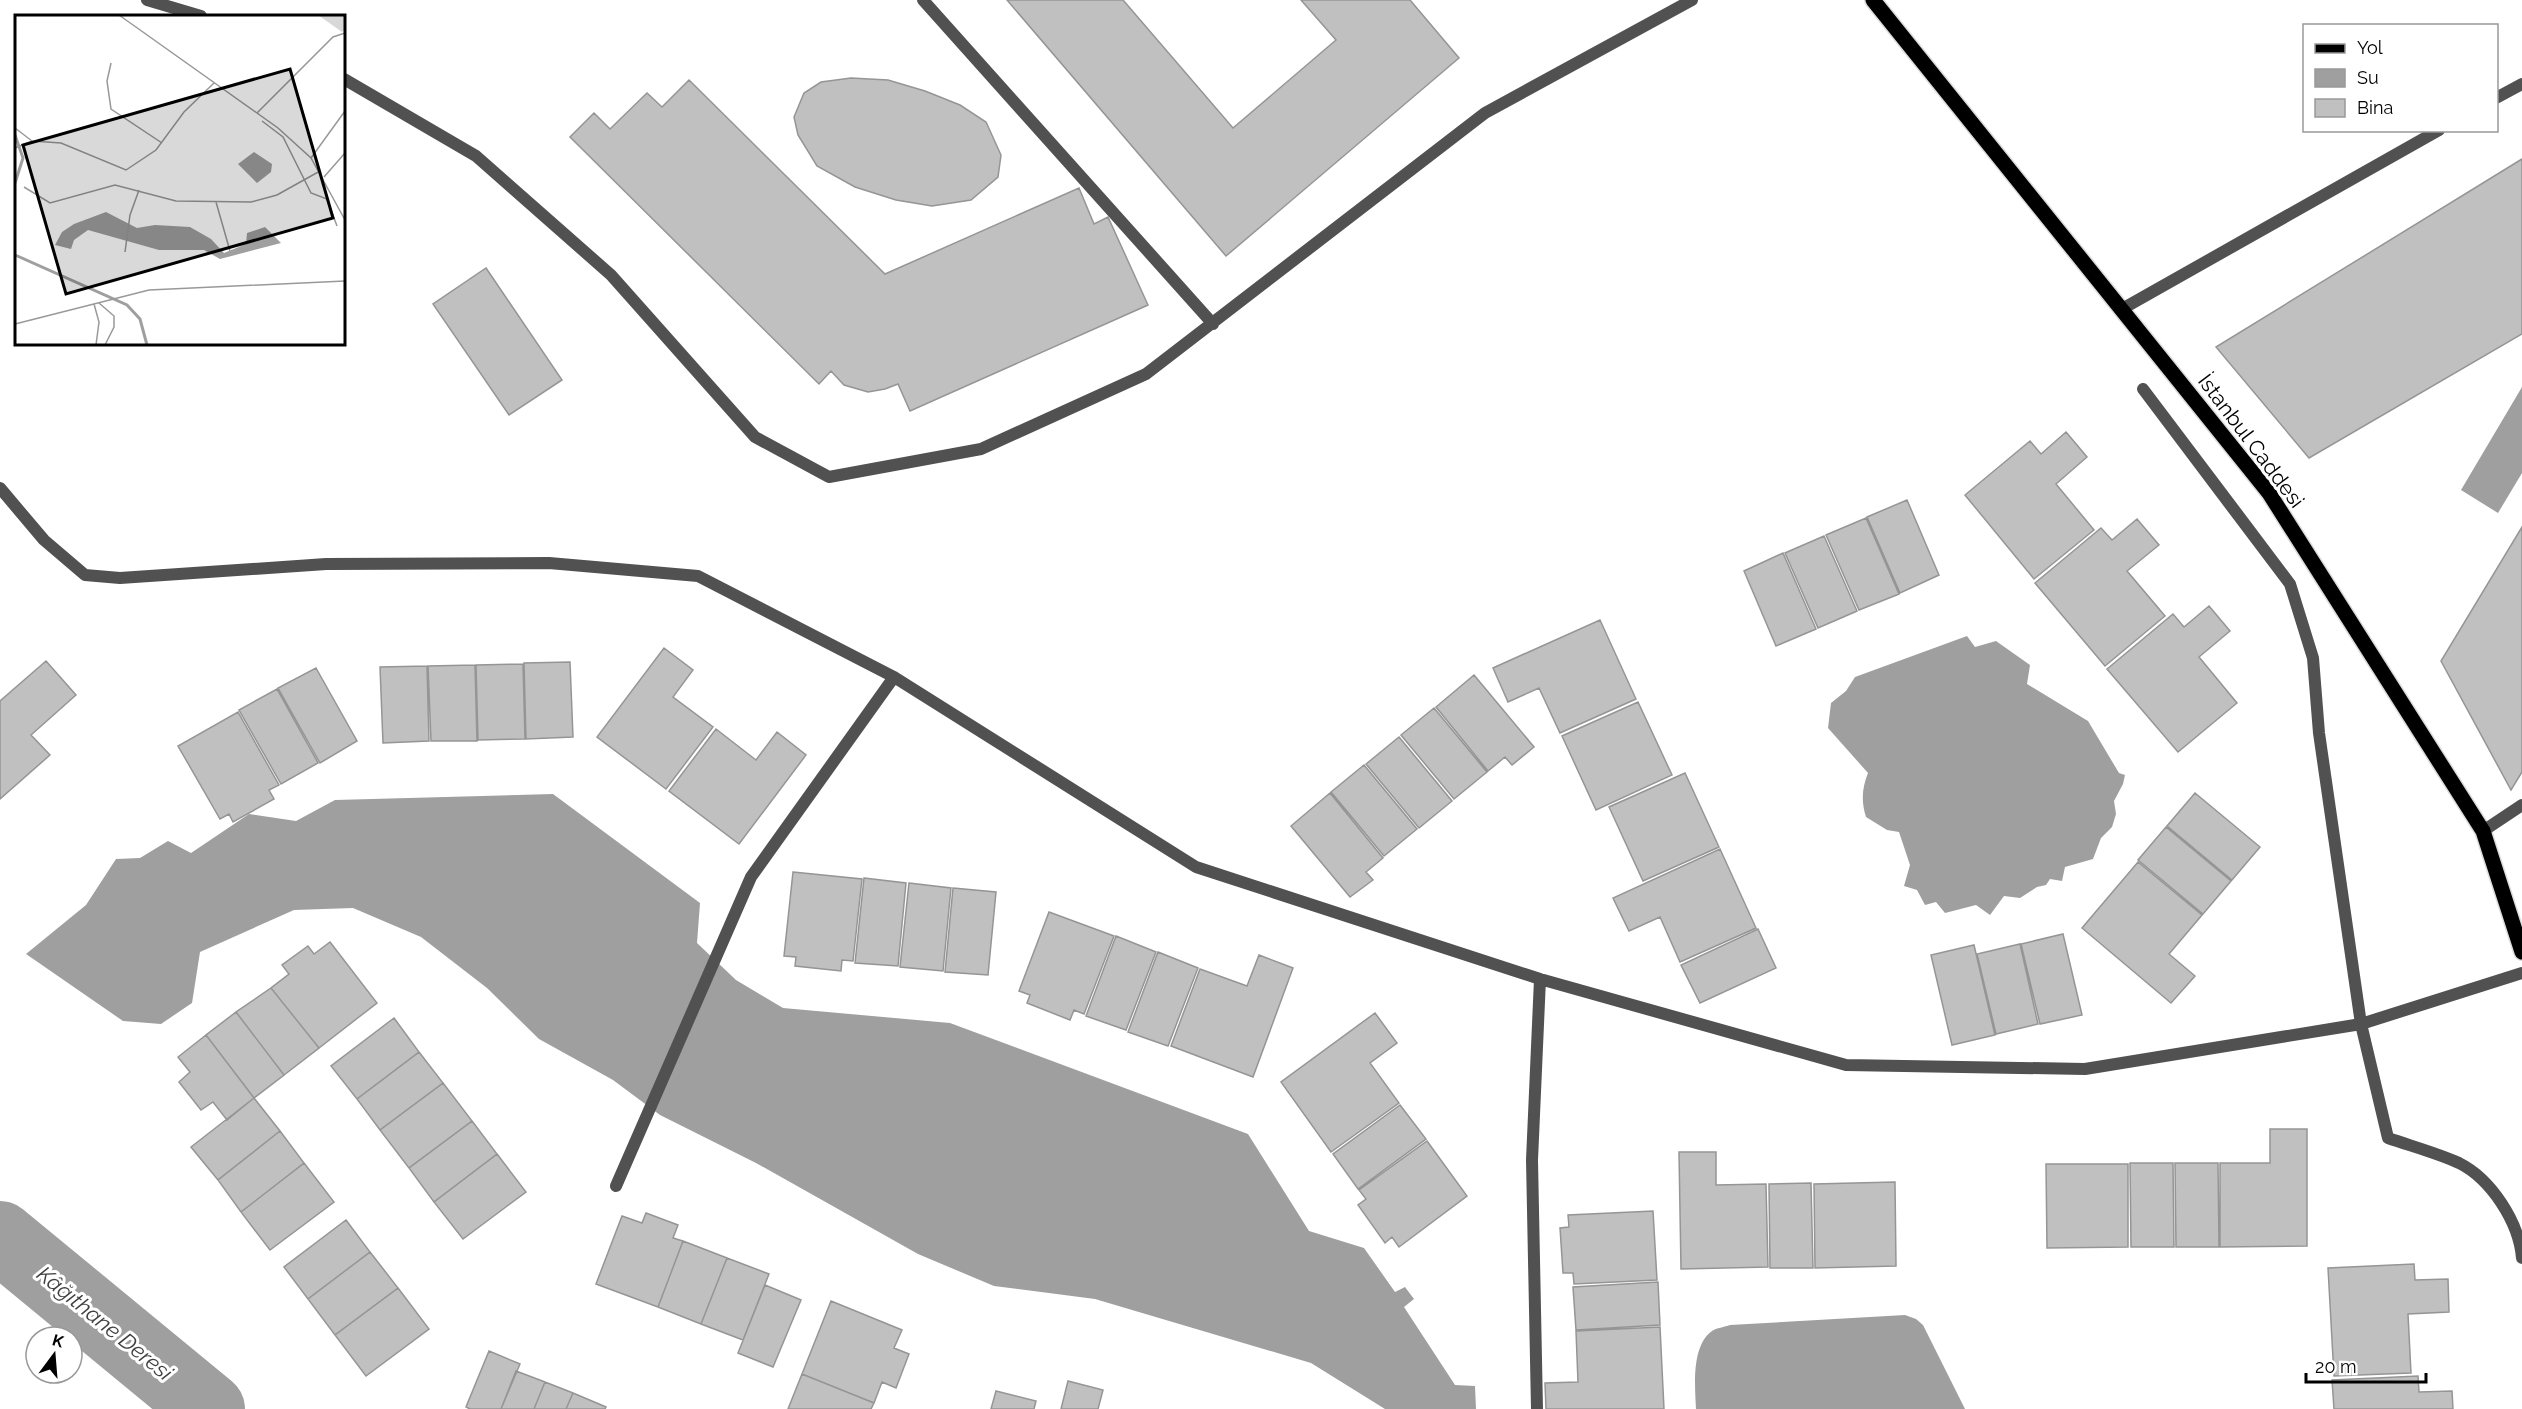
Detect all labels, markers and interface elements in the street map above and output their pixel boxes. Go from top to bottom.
inset map [15,15,345,345]
legend [2303,24,2498,132]
text: Yol [2357,37,2383,58]
text: Su [2357,67,2379,88]
text: Bina [2357,97,2393,118]
street label: İstanbul Caddesi [2193,369,2310,512]
water label: Kâğıthane Deresi [32,1260,178,1386]
north arrow [24,1325,84,1385]
scale bar [2306,1346,2426,1384]
text: 20 m [2315,1356,2357,1377]

